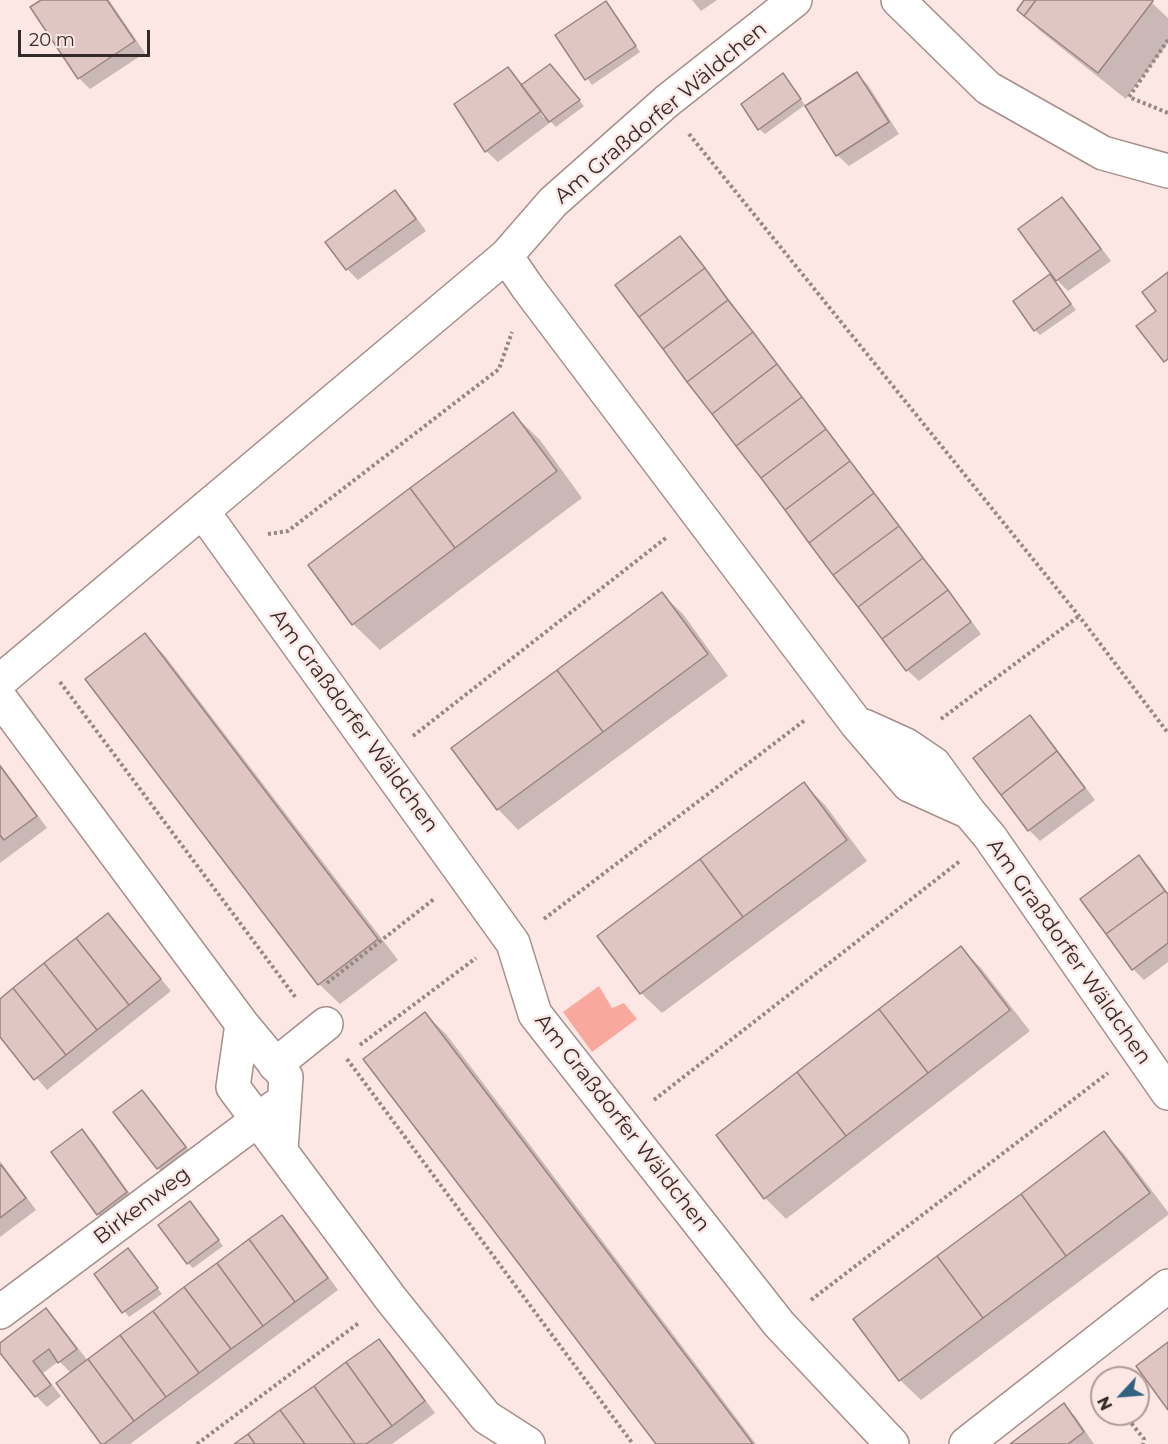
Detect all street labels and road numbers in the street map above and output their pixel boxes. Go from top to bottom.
street label: Am Graßdorfer Wäldchen [550,17,772,209]
street label: Am Graßdorfer Wäldchen [265,605,443,837]
street label: Am Graßdorfer Wäldchen [981,834,1157,1070]
street label: Am Graßdorfer Wäldchen [529,1009,715,1237]
street label: Birkenweg [89,1162,195,1250]

